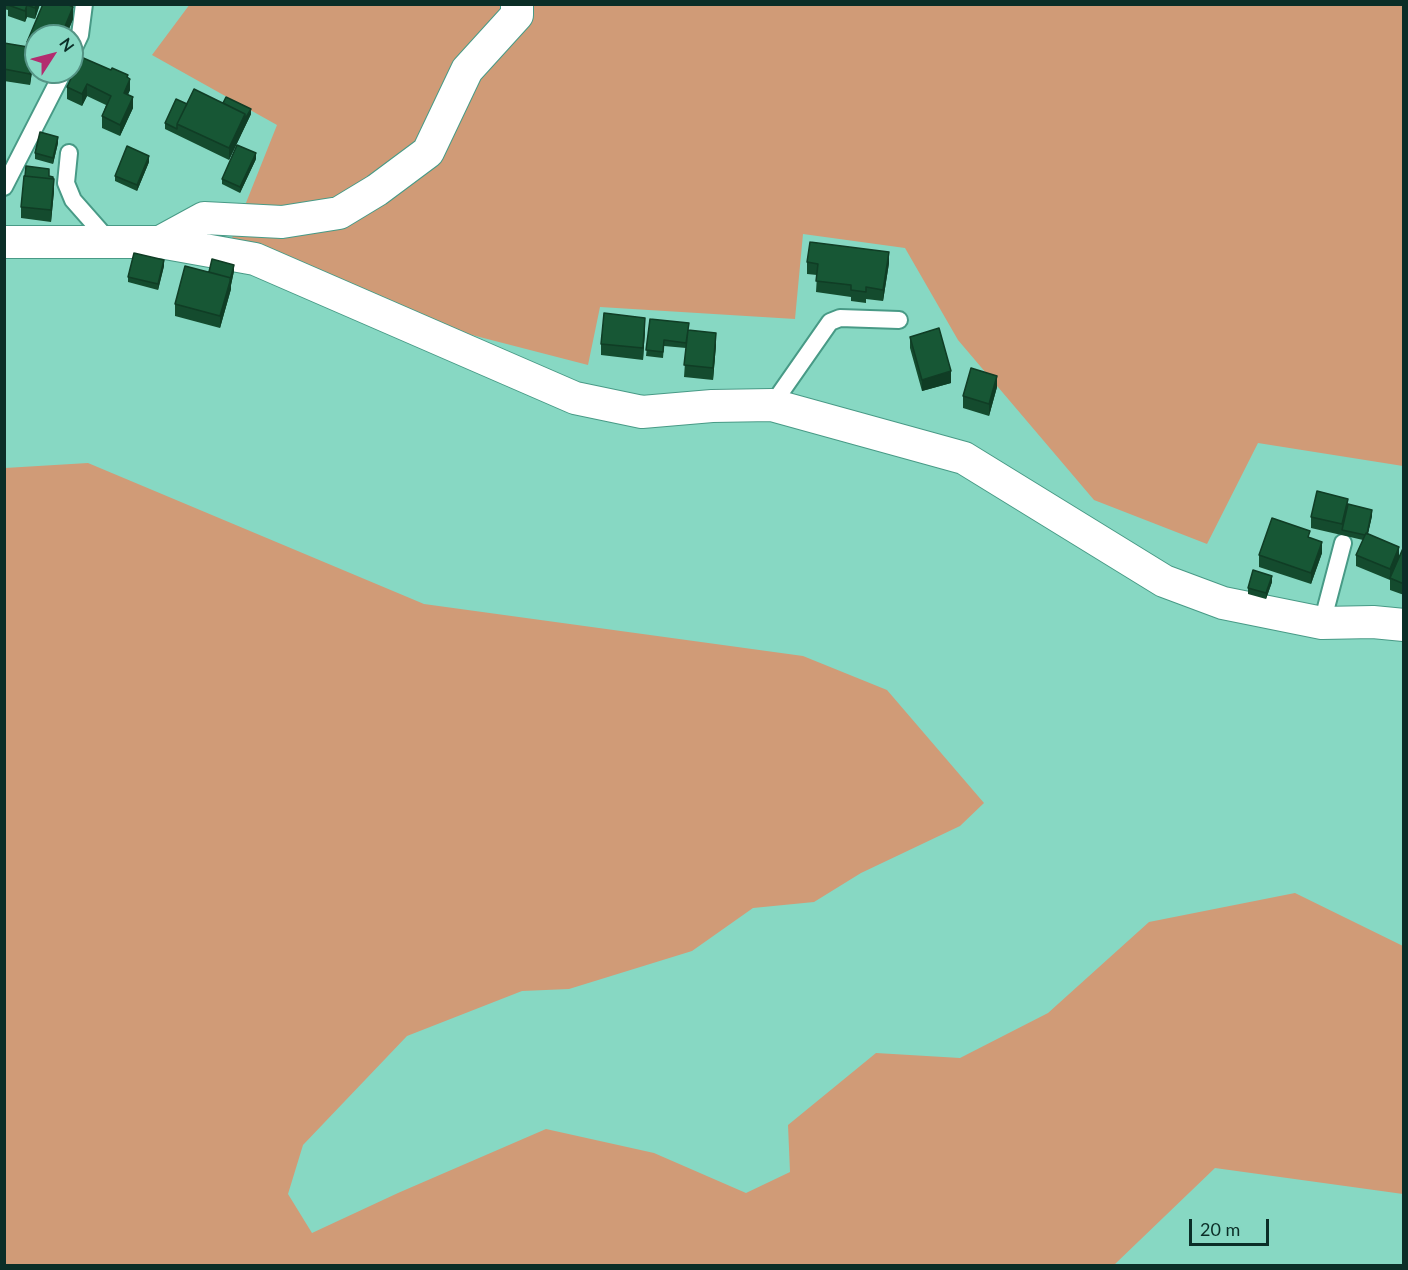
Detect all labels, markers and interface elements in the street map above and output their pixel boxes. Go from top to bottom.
north arrow [24,24,84,84]
text: N [56,34,79,55]
scale bar [1192,1207,1272,1245]
text: 20 m [1200,1218,1240,1240]

